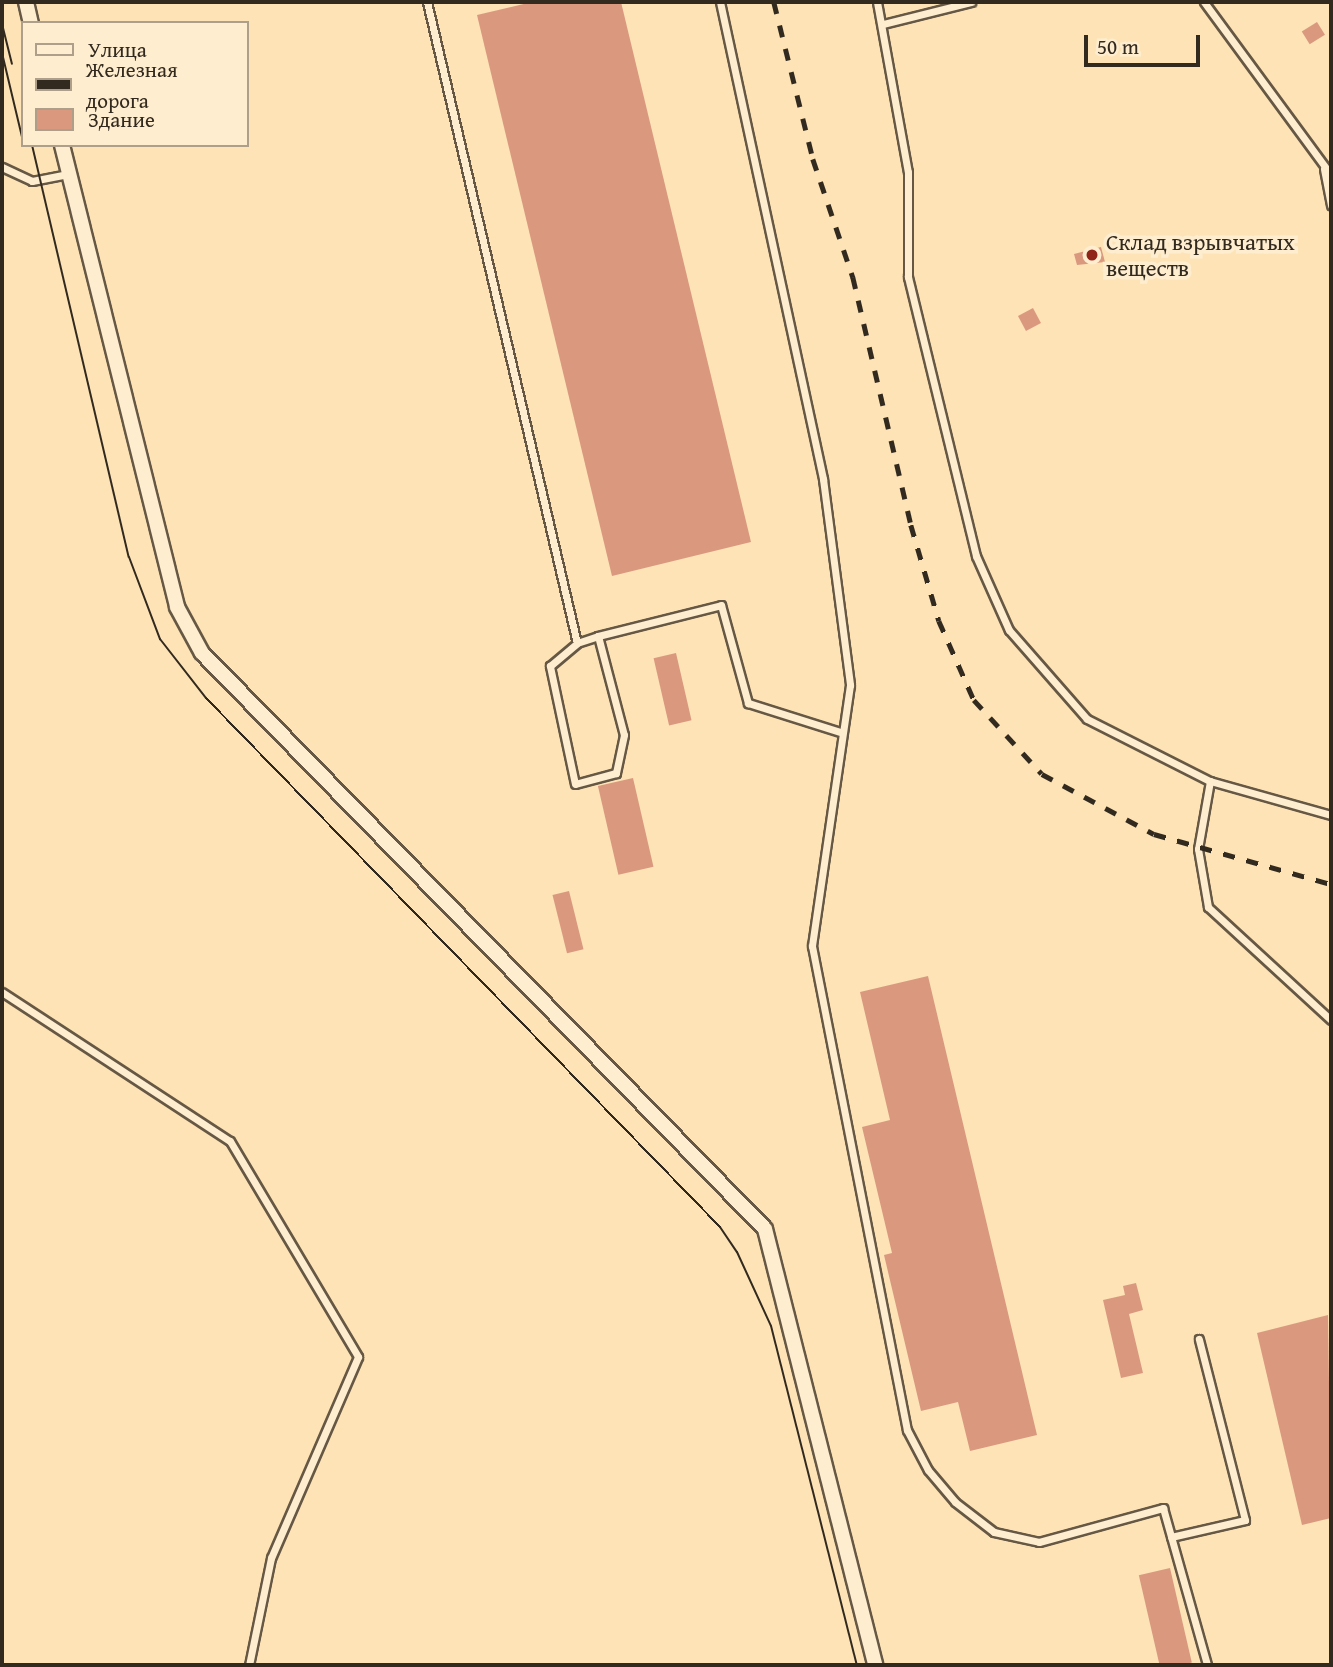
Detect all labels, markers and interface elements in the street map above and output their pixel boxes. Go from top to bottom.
legend [21,21,248,147]
scale bar [1088,21,1204,65]
text: 50 m [1097,31,1139,62]
text: Улица [88,34,147,65]
text: Железная дорога [86,54,178,116]
text: Здание [88,104,155,135]
place label: Склад взрывчатых веществ [1106,228,1295,282]
marker: Склад взрывчатых веществ [1084,247,1100,263]

